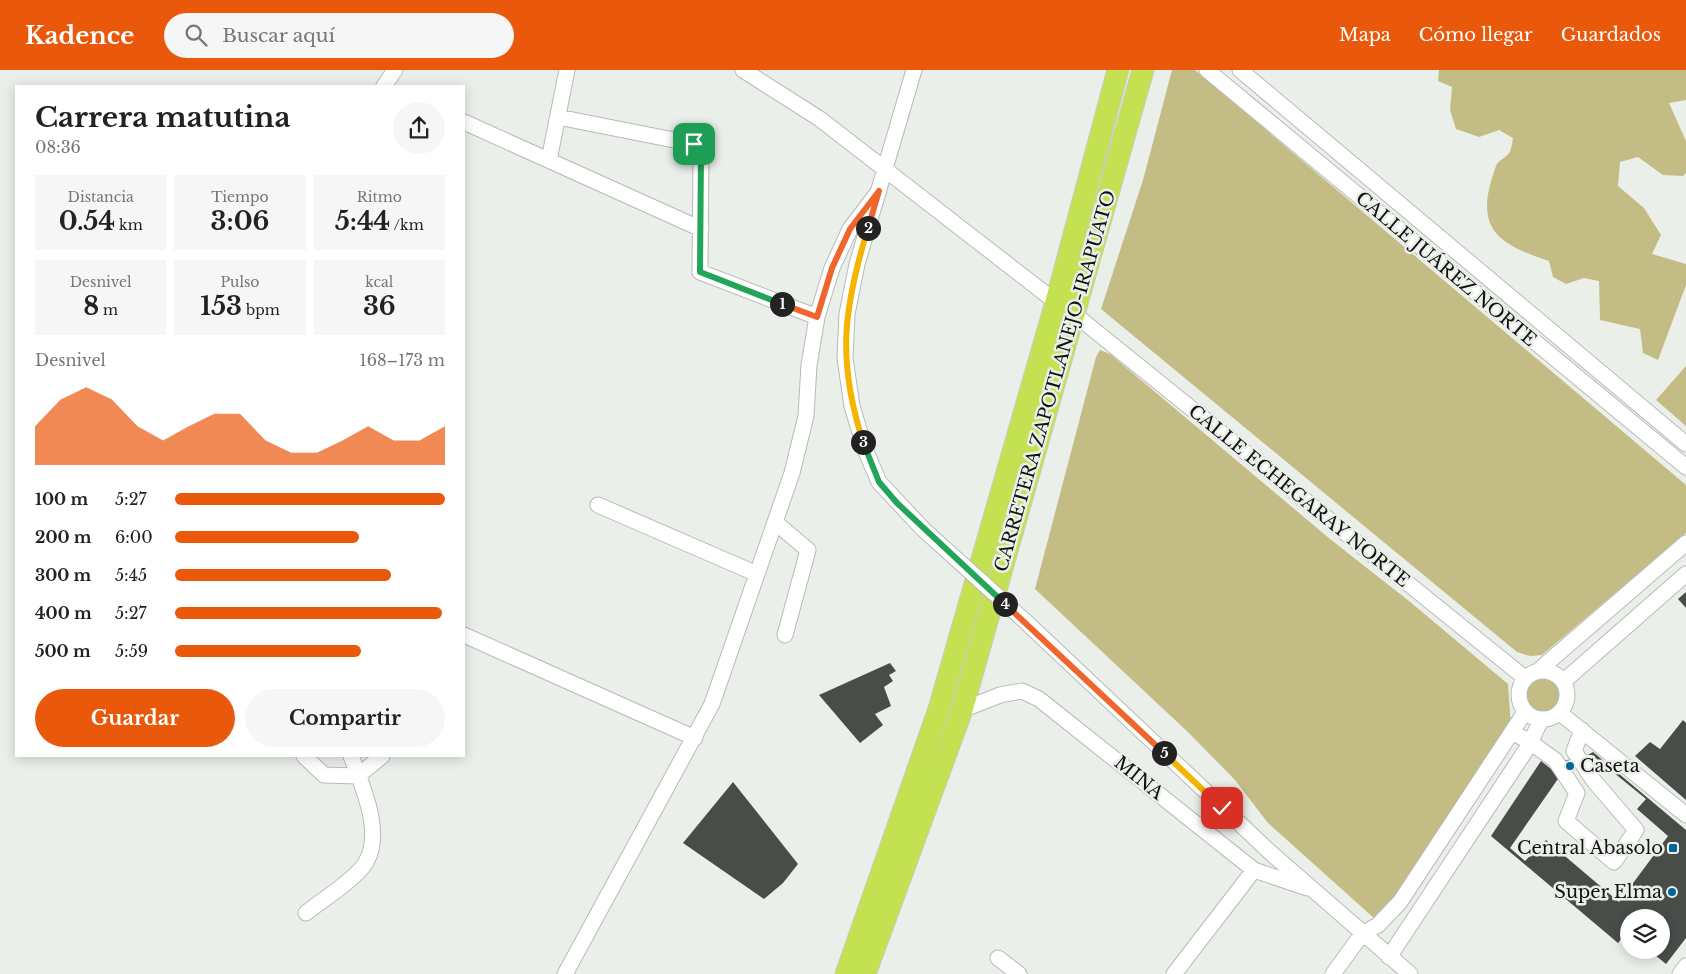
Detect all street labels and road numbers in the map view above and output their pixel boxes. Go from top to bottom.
street label: CALLE JUÁREZ NORTE [1351,186,1541,351]
street label: CARRETERA ZAPOTLANEJO-IRAPUATO [990,188,1120,574]
street label: CALLE ECHEGARAY NORTE [1184,400,1414,592]
street label: MINA [1110,752,1169,805]

